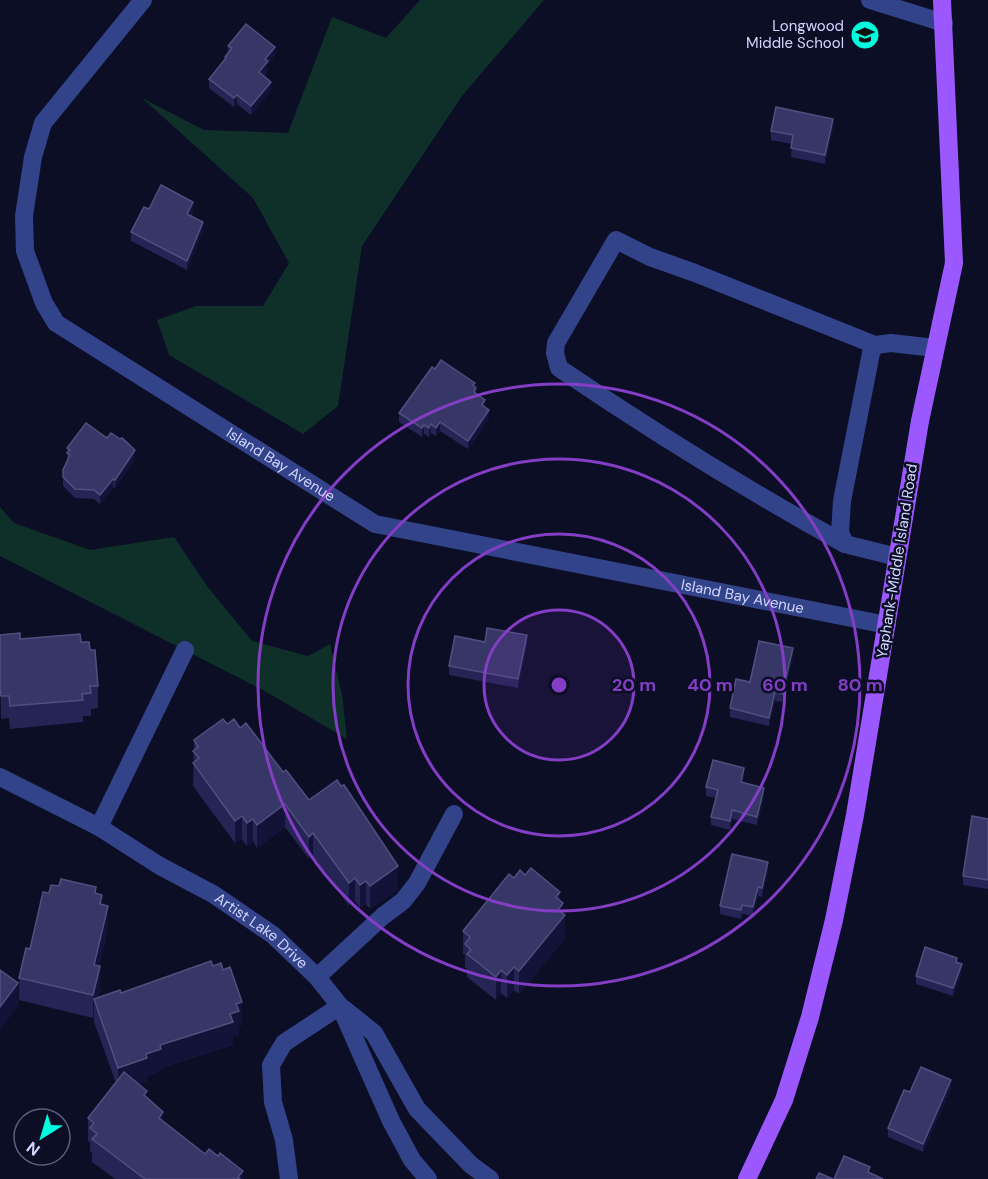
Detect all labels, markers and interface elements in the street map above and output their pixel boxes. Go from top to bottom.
place label: Longwood Middle School [746,16,844,53]
school or university icon: Longwood Middle School [849,19,881,51]
street label: Island Bay Avenue [223,423,339,506]
street label: Yaphank-Middle Island Road [872,462,922,660]
street label: Island Bay Avenue [679,575,806,618]
text: 20 m [612,673,656,697]
text: 40 m [687,673,733,697]
text: 60 m [762,673,808,697]
text: 80 m [837,673,883,697]
centre of rings [549,675,569,695]
street label: Artist Lake Drive [211,888,312,973]
north arrow [12,1107,72,1167]
text: N [22,1137,44,1160]

